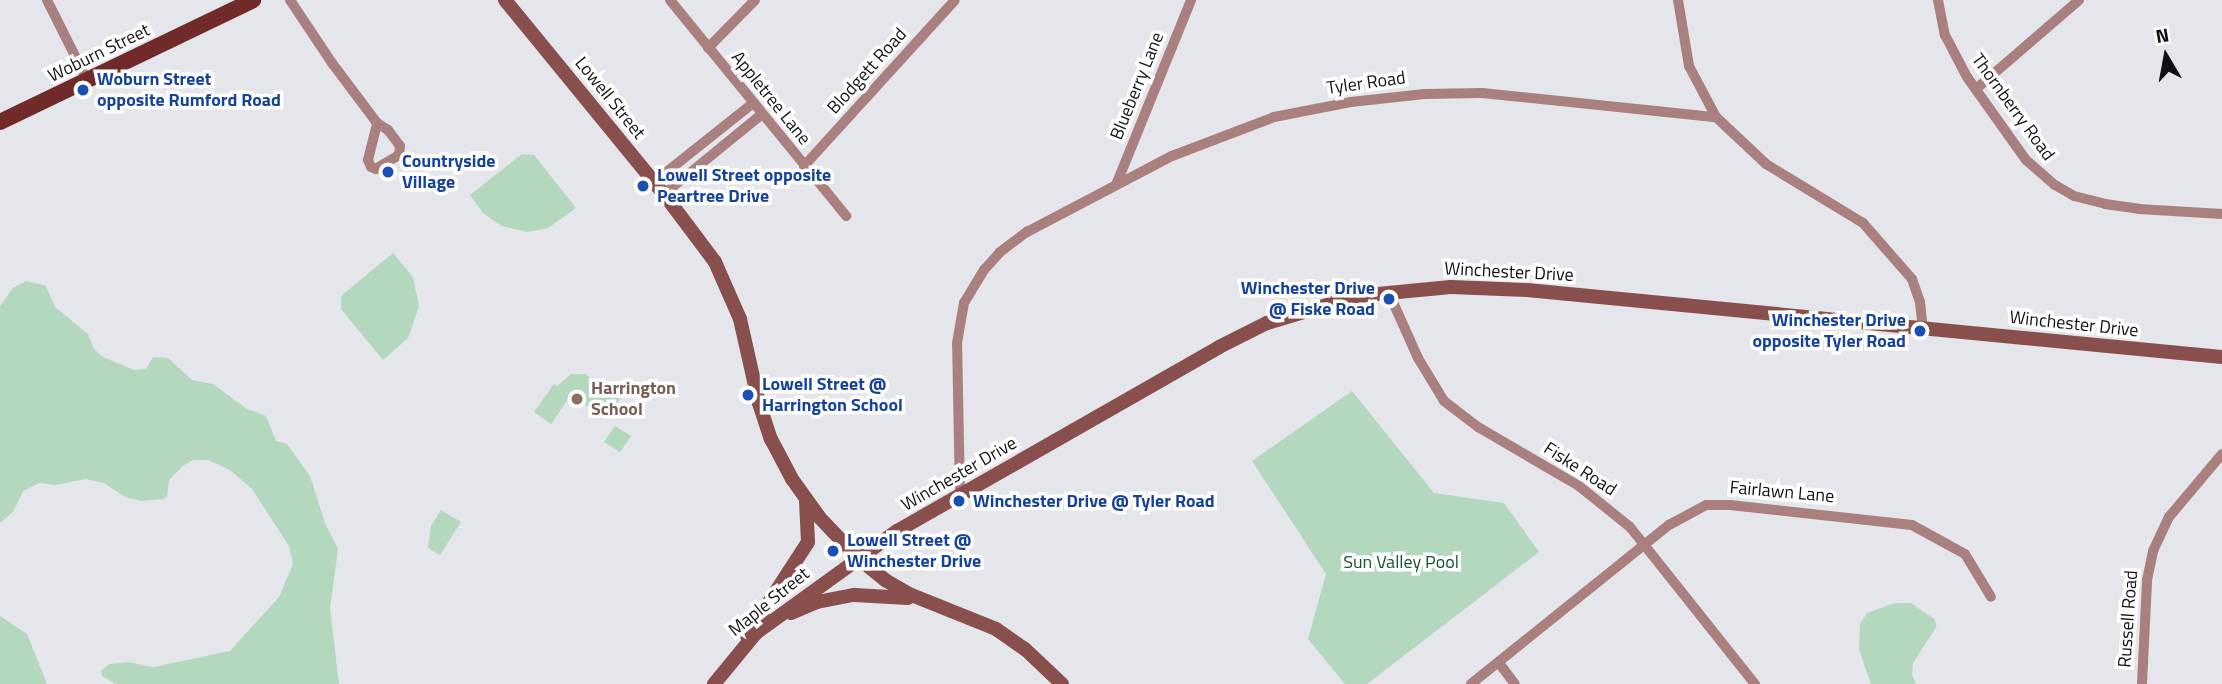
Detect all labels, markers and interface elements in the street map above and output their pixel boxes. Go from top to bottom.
street label: Woburn Street [45,19,153,87]
text: N [2153,19,2171,50]
north arrow [2131,21,2201,91]
street label: Blodgett Road [823,24,911,118]
street label: Blueberry Lane [1106,29,1168,143]
street label: Appletree Lane [727,47,815,149]
street label: Thornberry Road [1967,49,2059,165]
street label: Lowell Street [570,53,650,143]
street label: Tyler Road [1325,67,1407,99]
place label: Woburn Street opposite Rumford Road [97,69,281,112]
marker: Woburn Street opposite Rumford Road [75,82,91,98]
place label: Countryside Village [402,151,495,194]
marker: Countryside Village [380,164,396,180]
place label: Lowell Street opposite Peartree Drive [657,165,831,208]
marker: Lowell Street opposite Peartree Drive [635,178,651,194]
street label: Winchester Drive [1444,258,1574,286]
place label: Winchester Drive @ Fiske Road [1241,278,1375,320]
marker: Winchester Drive @ Fiske Road [1381,291,1397,307]
street label: Winchester Drive [2008,306,2140,342]
place label: Winchester Drive opposite Tyler Road [1752,310,1906,352]
marker: Winchester Drive opposite Tyler Road [1912,323,1928,339]
place label: Lowell Street @ Harrington School [762,374,903,416]
place label: Harrington School [591,378,676,420]
marker: Lowell Street @ Harrington School [740,387,756,403]
marker: Harrington School [569,391,585,407]
street label: Winchester Drive [898,432,1020,516]
street label: Fiske Road [1540,438,1620,500]
street label: Fairlawn Lane [1729,477,1835,507]
place label: Winchester Drive @ Tyler Road [973,490,1215,512]
marker: Winchester Drive @ Tyler Road [951,493,967,509]
place label: Lowell Street @ Winchester Drive [847,530,981,572]
marker: Lowell Street @ Winchester Drive [825,543,841,559]
park label: Sun Valley Pool [1343,551,1459,573]
street label: Maple Street [724,563,814,641]
street label: Russell Road [2114,570,2142,668]

